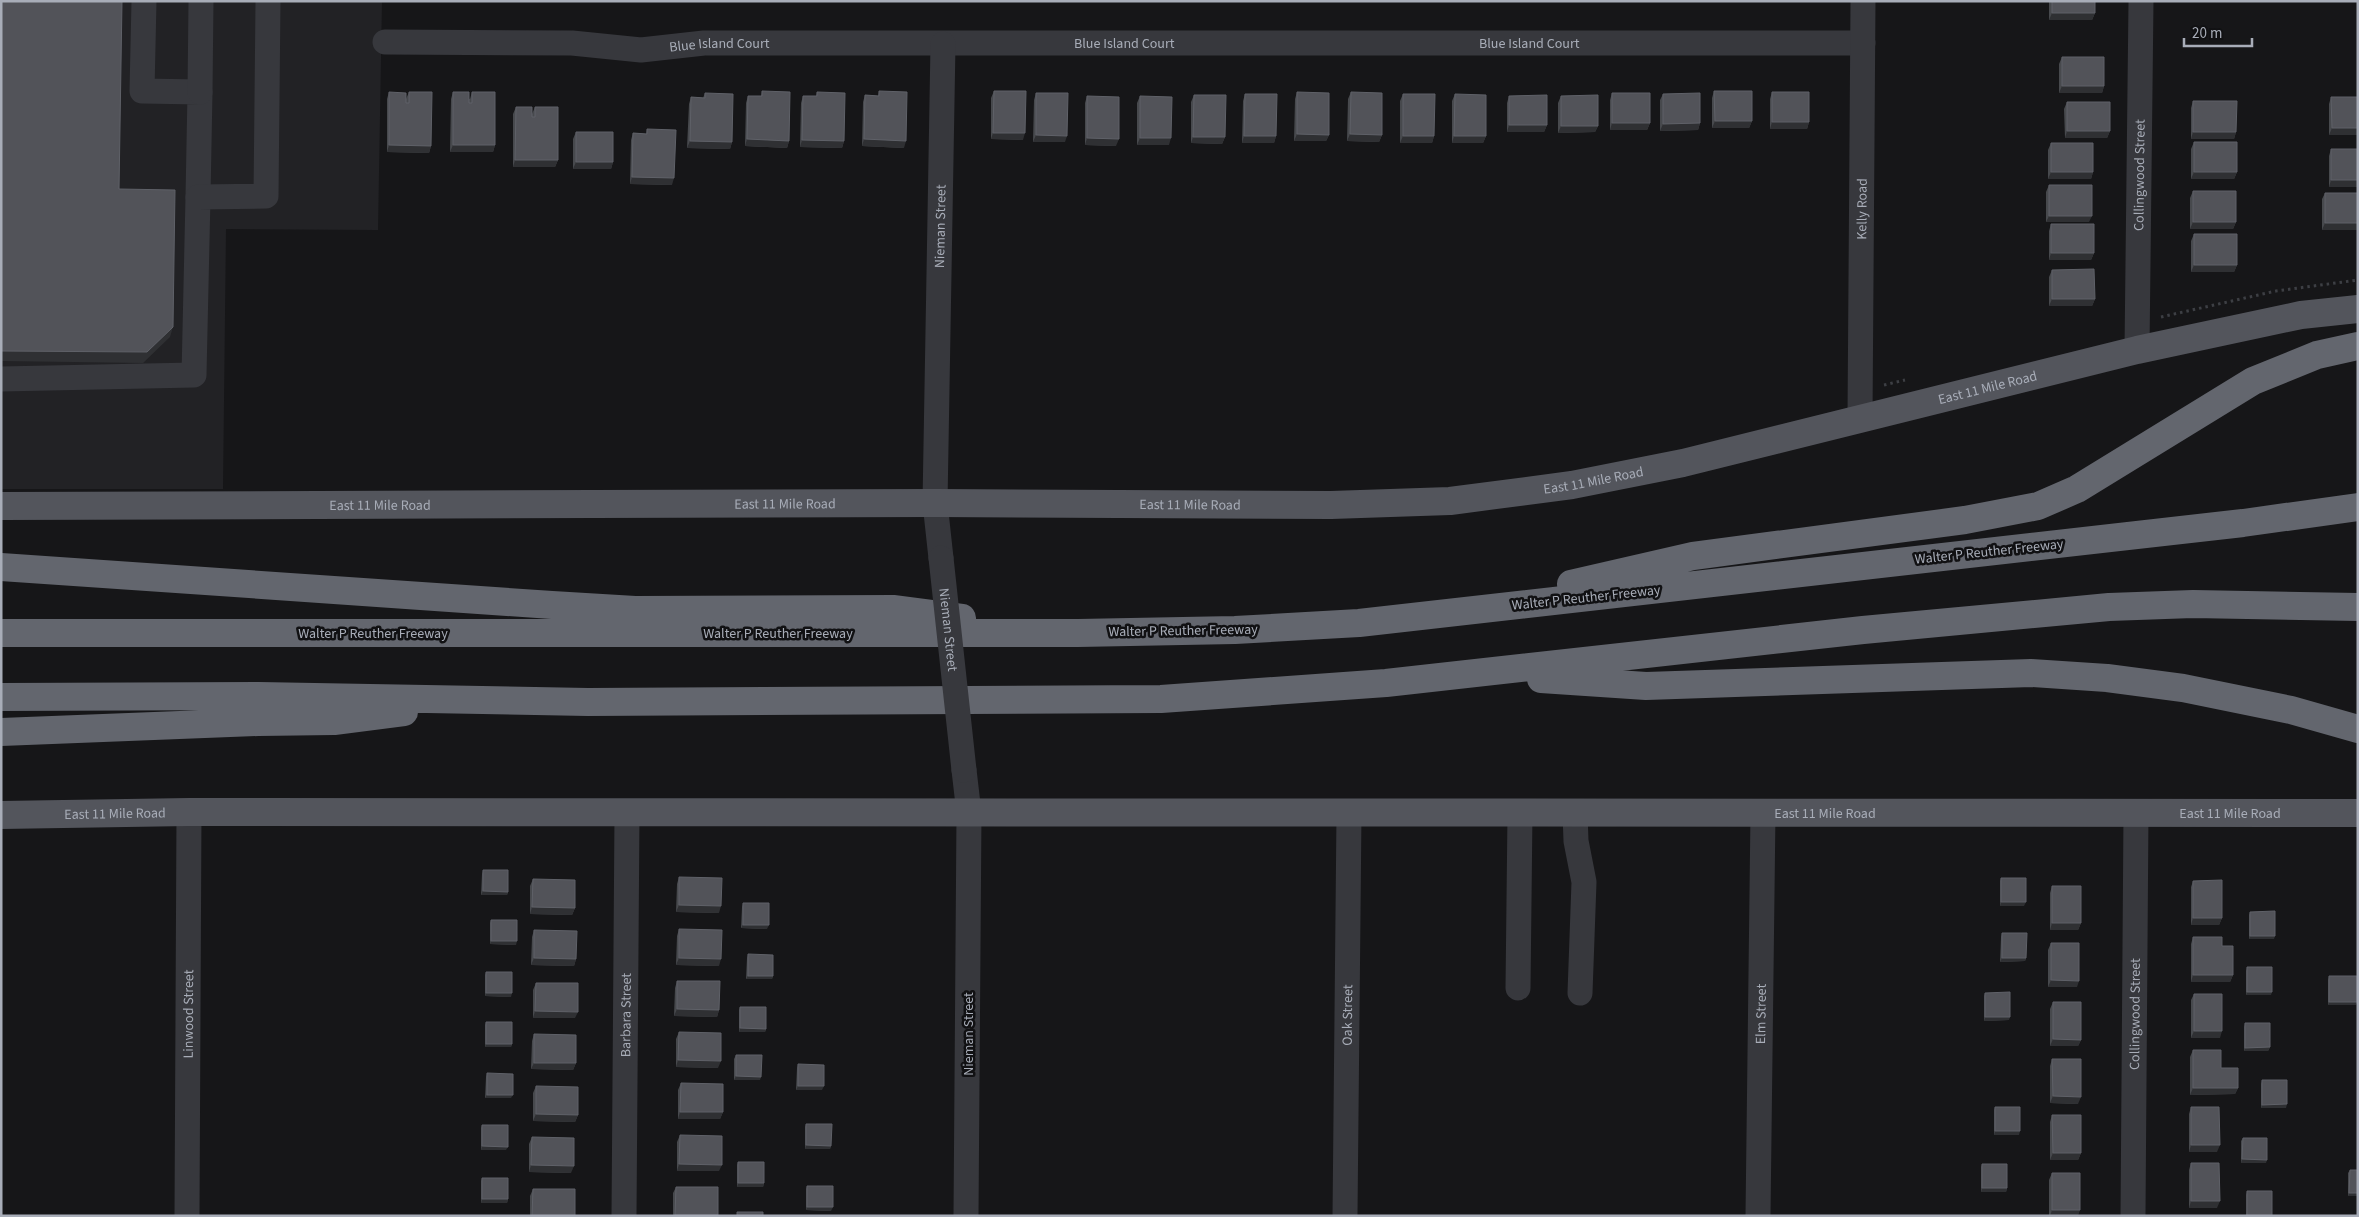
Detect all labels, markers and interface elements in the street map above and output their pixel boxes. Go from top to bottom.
scale bar [2184,15,2252,47]
text: 20 m [2192,23,2222,44]
street label: Blue Island Court [668,34,770,58]
street label: Blue Island Court [1074,34,1175,54]
street label: Blue Island Court [1479,34,1580,54]
street label: Collingwood Street [2129,119,2151,231]
street label: Kelly Road [1852,178,1873,240]
street label: Nieman Street [930,184,952,268]
street label: East 11 Mile Road [1936,366,2039,410]
street label: East 11 Mile Road [1542,462,1645,500]
street label: East 11 Mile Road [734,494,836,515]
street label: East 11 Mile Road [1139,495,1241,516]
street label: East 11 Mile Road [329,496,431,516]
street label: Walter P Reuther Freeway [1914,534,2065,570]
street label: Walter P Reuther Freeway [1511,580,1662,616]
street label: Nieman Street [933,587,962,673]
street label: Walter P Reuther Freeway [1108,620,1258,642]
street label: Walter P Reuther Freeway [298,624,448,644]
street label: Walter P Reuther Freeway [703,624,853,644]
street label: East 11 Mile Road [64,803,166,825]
street label: East 11 Mile Road [1774,804,1876,824]
street label: East 11 Mile Road [2179,804,2281,824]
street label: Collingwood Street [2125,958,2146,1070]
street label: Linwood Street [179,969,199,1058]
street label: Barbara Street [616,973,637,1057]
street label: Elm Street [1751,983,1772,1044]
street label: Oak Street [1338,984,1358,1046]
street label: Nieman Street [959,992,979,1076]

